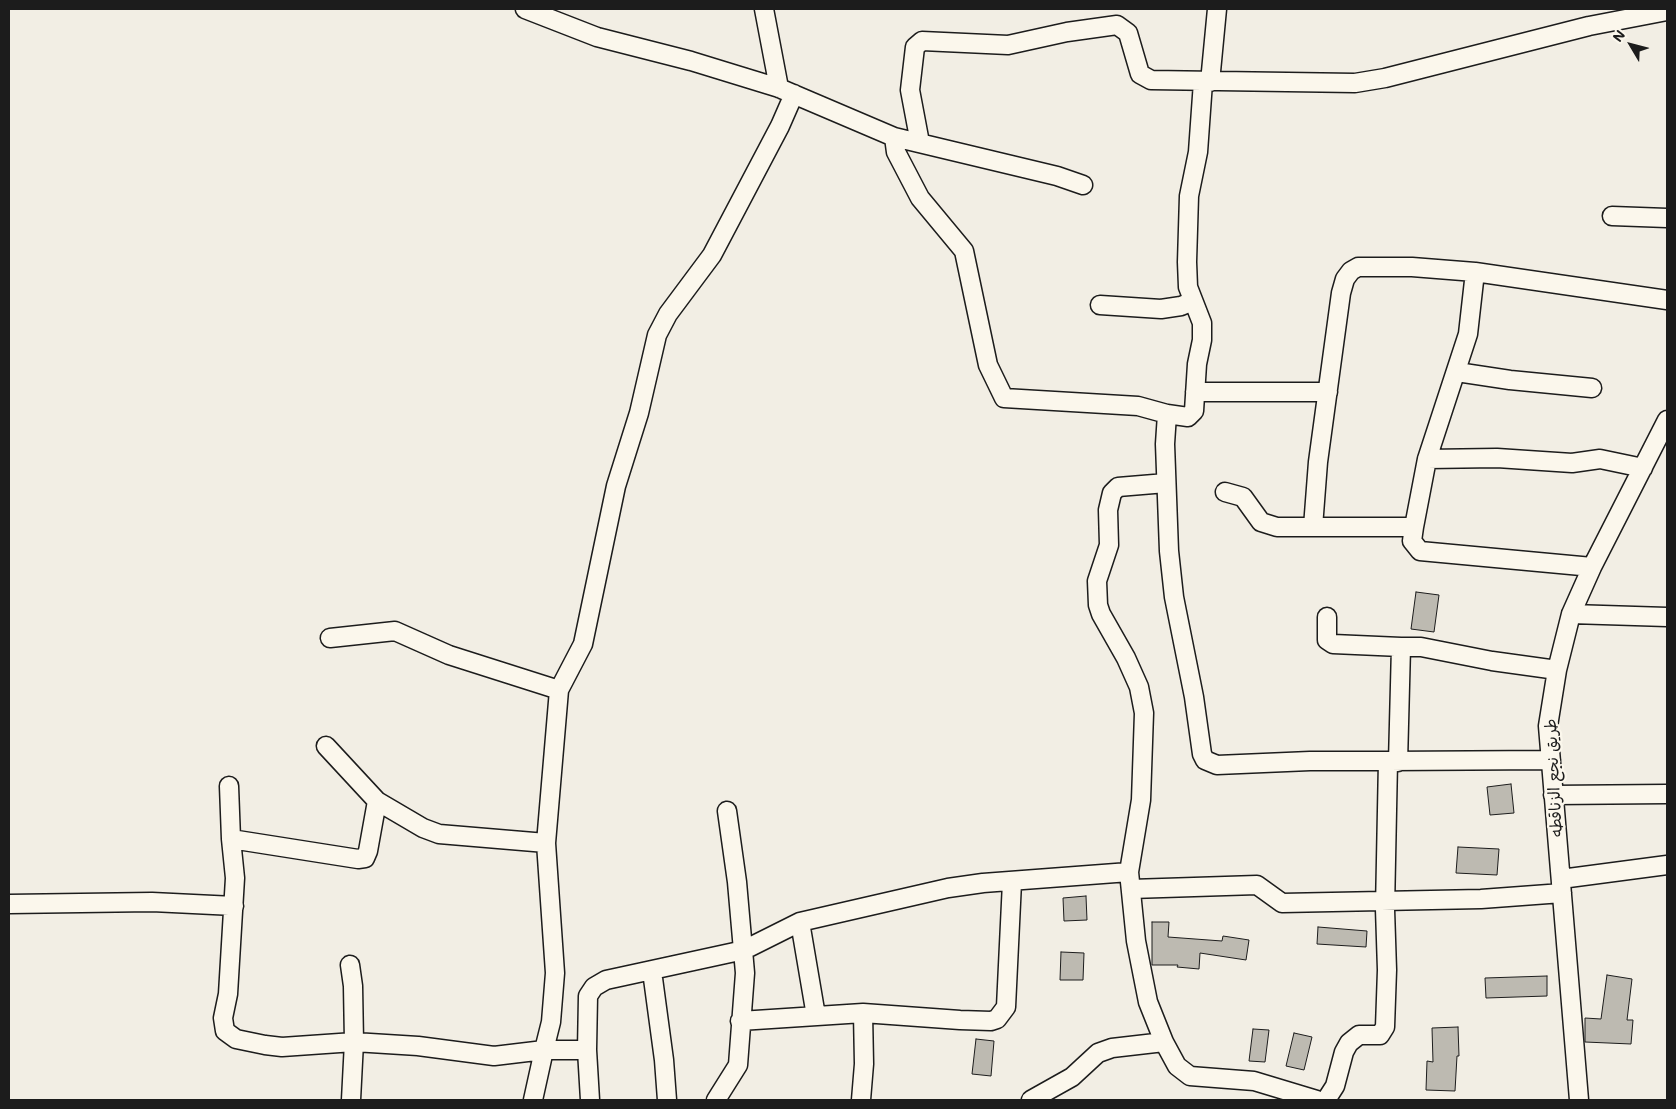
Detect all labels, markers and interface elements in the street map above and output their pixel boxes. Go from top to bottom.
north arrow [1606,20,1656,70]
text: N [1608,26,1629,46]
street label: طريق نجع الزناقطه [1541,718,1567,838]

